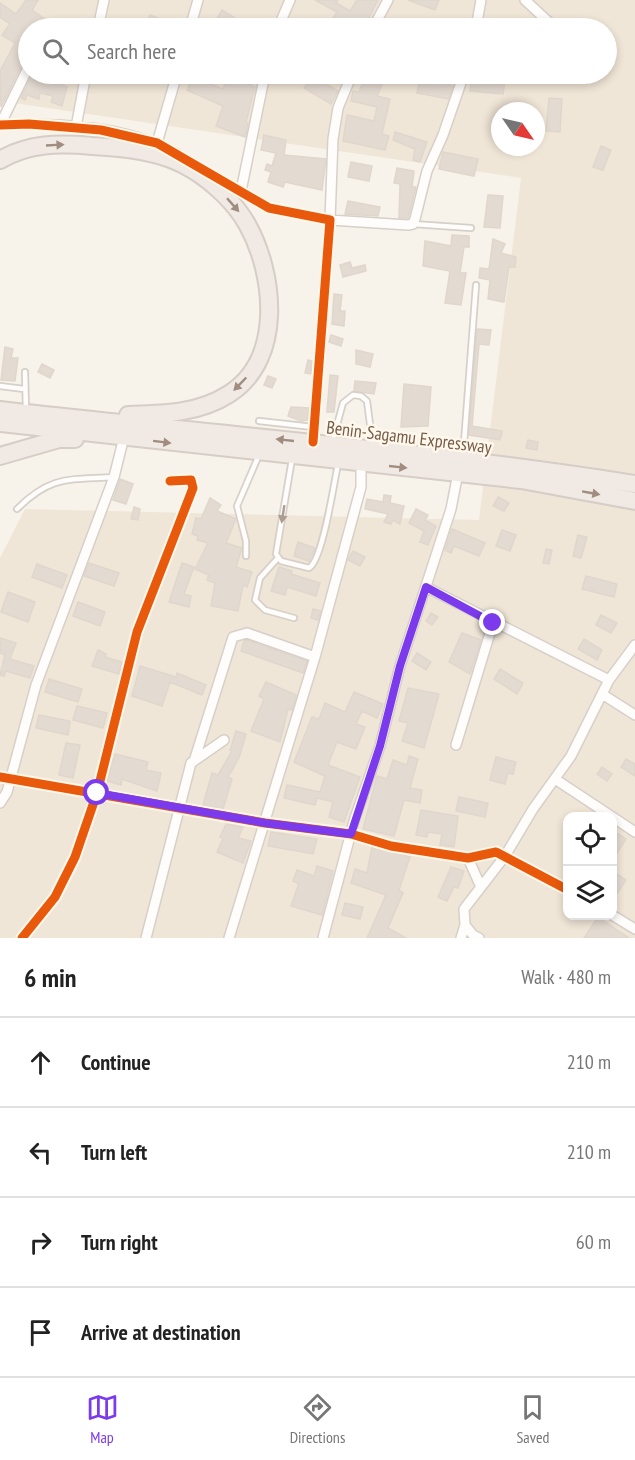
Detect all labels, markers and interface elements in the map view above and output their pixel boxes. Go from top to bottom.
search box [18,18,617,84]
icon: search [39,35,72,68]
text: Search here [87,37,176,65]
north arrow [491,102,545,156]
one-way arrow [46,140,65,149]
one-way arrow [226,197,239,213]
one-way arrow [234,376,248,390]
street label: Benin-Sagamu Expressway [325,415,493,459]
one-way arrow [276,435,295,445]
one-way arrow [153,437,172,446]
one-way arrow [389,462,408,472]
one-way arrow [582,489,601,498]
one-way arrow [278,504,287,523]
route end [479,609,505,635]
route start [83,779,109,805]
map controls [563,812,617,920]
button: locate [563,812,617,866]
button: layers [563,866,617,920]
text: 6 min [24,961,77,994]
text: Walk · 480 m [521,964,611,990]
icon: ahead [24,1046,57,1079]
text: Continue [81,1048,151,1076]
text: 210 m [567,1049,611,1075]
icon: left [24,1136,57,1169]
text: Turn left [81,1138,147,1166]
text: 210 m [567,1139,611,1165]
icon: right [24,1226,57,1259]
text: Turn right [81,1228,158,1256]
text: 60 m [576,1229,611,1255]
icon: arrive [24,1316,57,1349]
text: Arrive at destination [81,1318,241,1346]
tab: Map [86,1391,119,1447]
tab: Directions [290,1391,345,1447]
tab: Saved [516,1391,549,1447]

